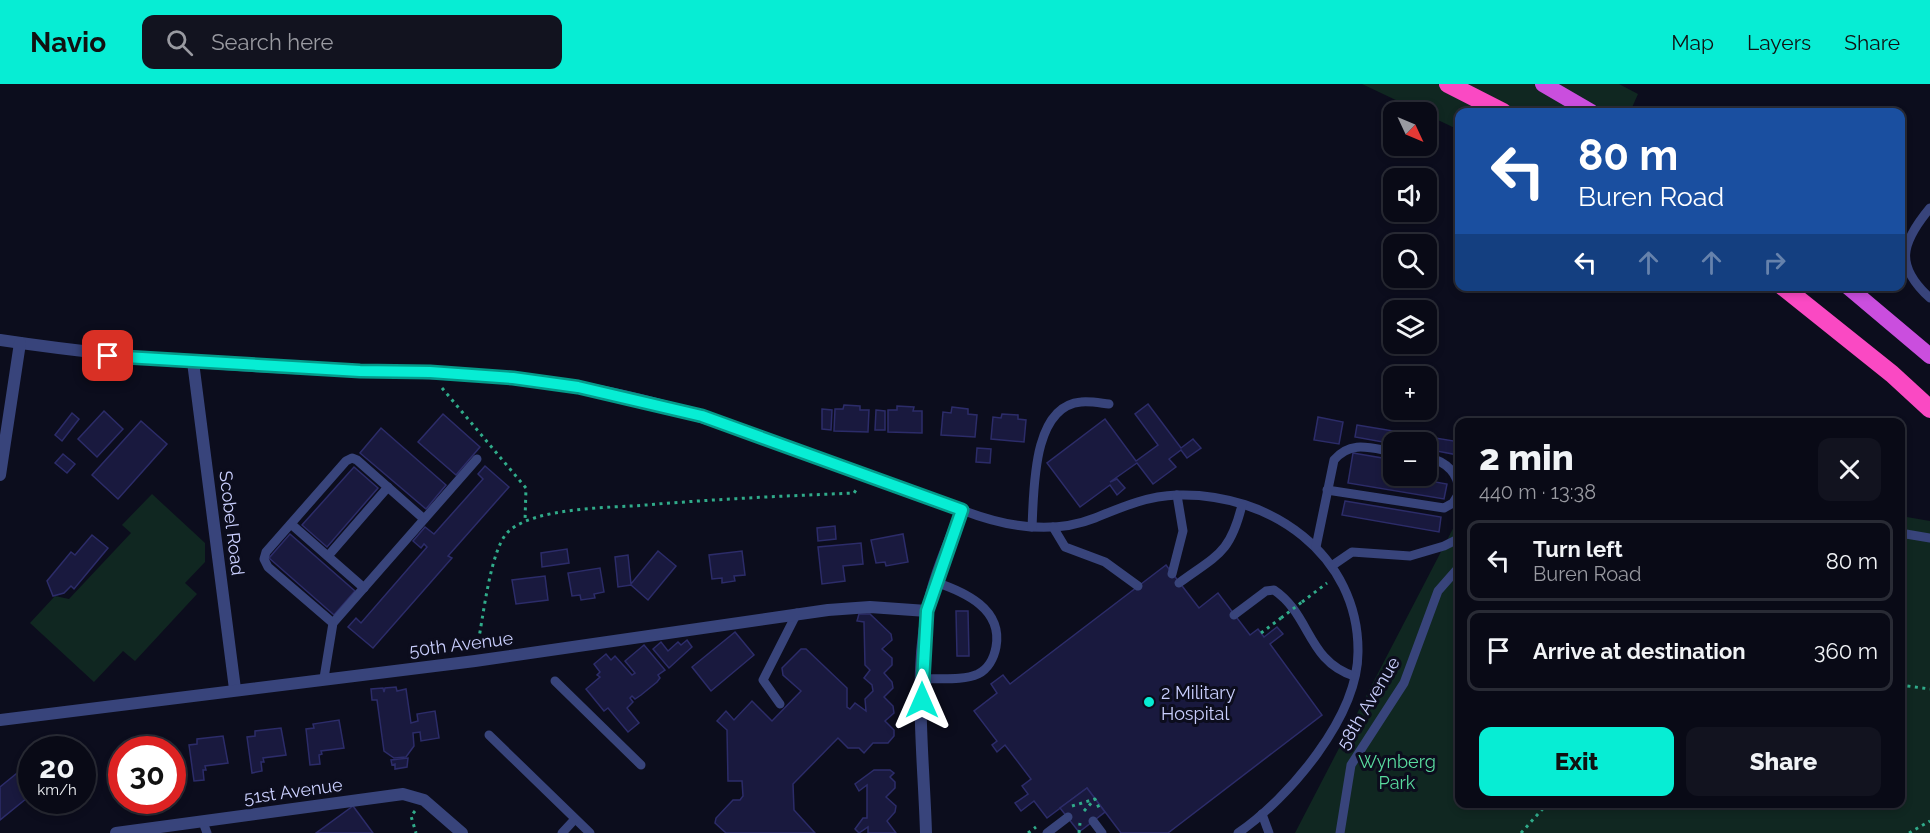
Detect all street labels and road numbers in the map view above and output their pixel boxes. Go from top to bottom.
street label: Scobel Road [215,470,249,576]
street label: 50th Avenue [408,627,515,661]
street label: 58th Avenue [1332,653,1404,753]
street label: 51st Avenue [242,774,344,808]

